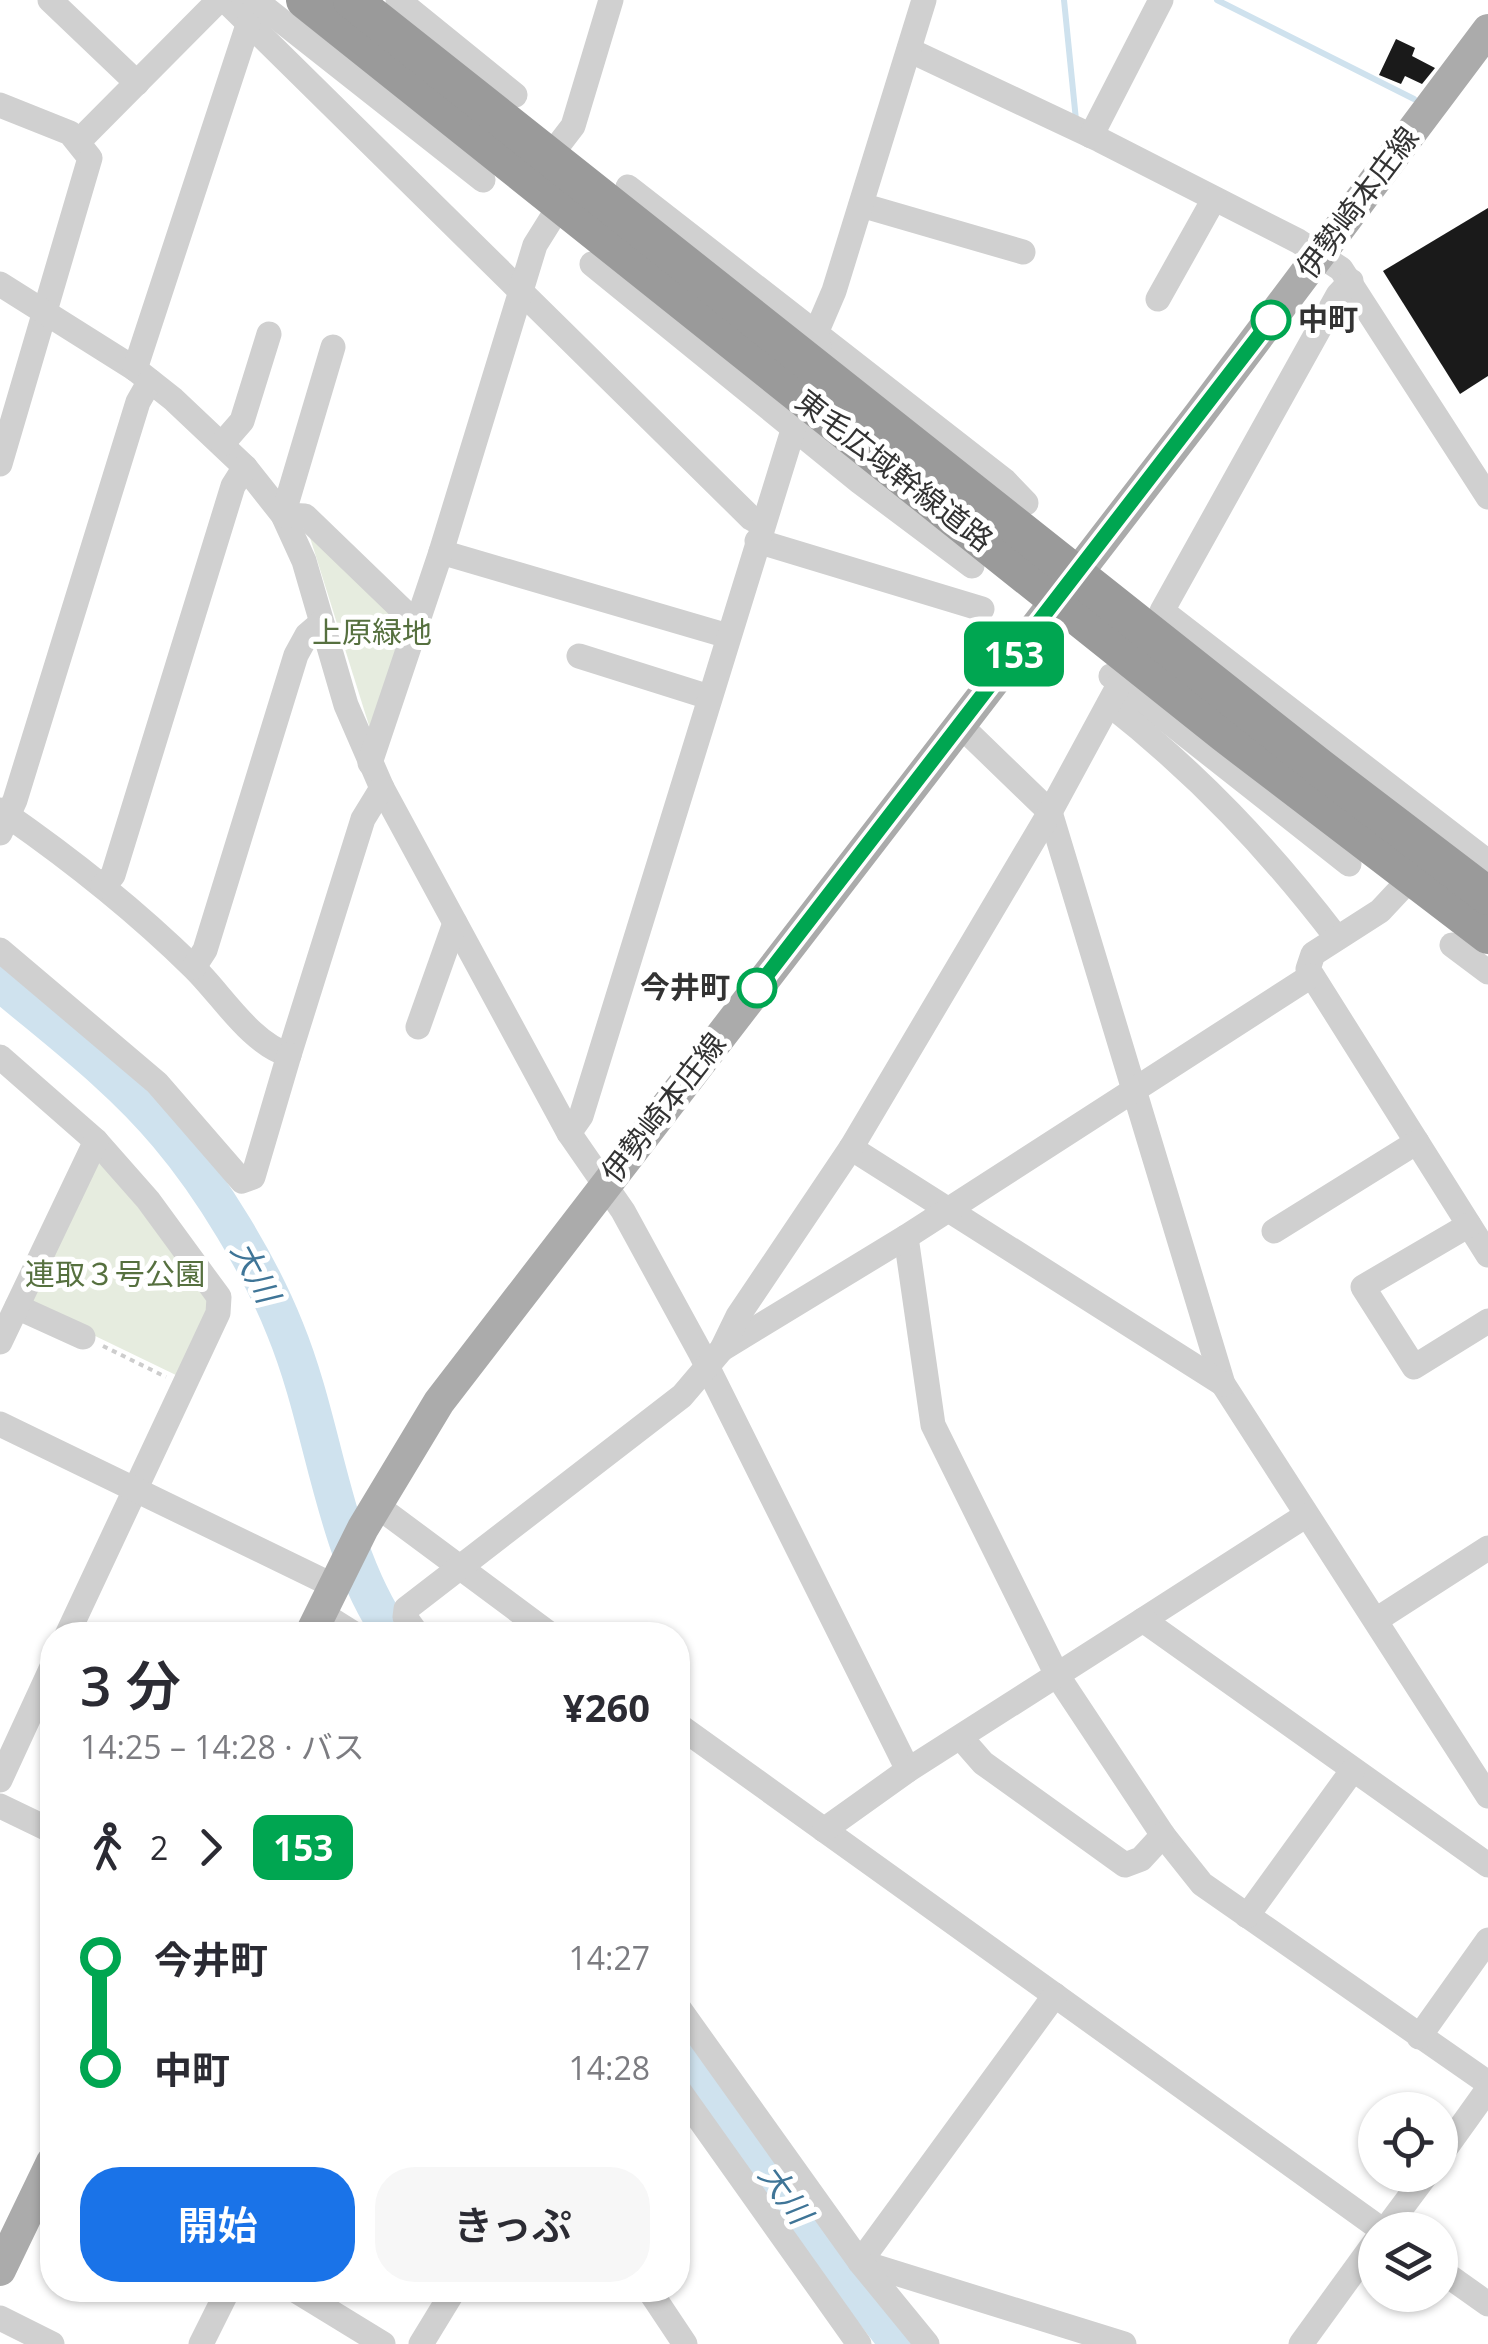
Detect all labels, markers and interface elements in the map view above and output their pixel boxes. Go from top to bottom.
street label: 伊勢崎本庄線 [1286,118,1427,286]
place label: 中町 [1298,298,1358,339]
marker: 中町 [1252,301,1290,339]
street label: 東毛広域幹線道路 [788,380,1002,560]
park label: 上原緑地 [312,611,432,652]
line badge: 153 [956,622,1072,686]
text: 153 [984,631,1044,678]
place label: 今井町 [640,966,730,1007]
marker: 今井町 [738,969,776,1007]
street label: 伊勢崎本庄線 [591,1024,734,1191]
water label: 大川 [222,1233,292,1312]
park label: 連取３号公園 [25,1253,205,1294]
text: 3 分 [80,1647,181,1722]
text: ¥260 [563,1681,650,1733]
text: 14:25 – 14:28 · バス [80,1725,365,1768]
icon: walk [80,1820,135,1875]
icon: forward [183,1820,238,1875]
text: 153 [273,1824,333,1871]
text: 2 [150,1826,168,1869]
text: 今井町 [154,1933,268,1985]
text: 14:27 [568,1936,650,1979]
text: 中町 [154,2043,230,2095]
text: 14:28 [568,2046,650,2089]
map controls [1358,2092,1458,2312]
button: locate [1358,2092,1458,2192]
water label: 大川 [750,2155,824,2234]
button: 開始 [80,2167,355,2282]
button: きっぷ [375,2167,650,2282]
button: layers [1358,2212,1458,2312]

